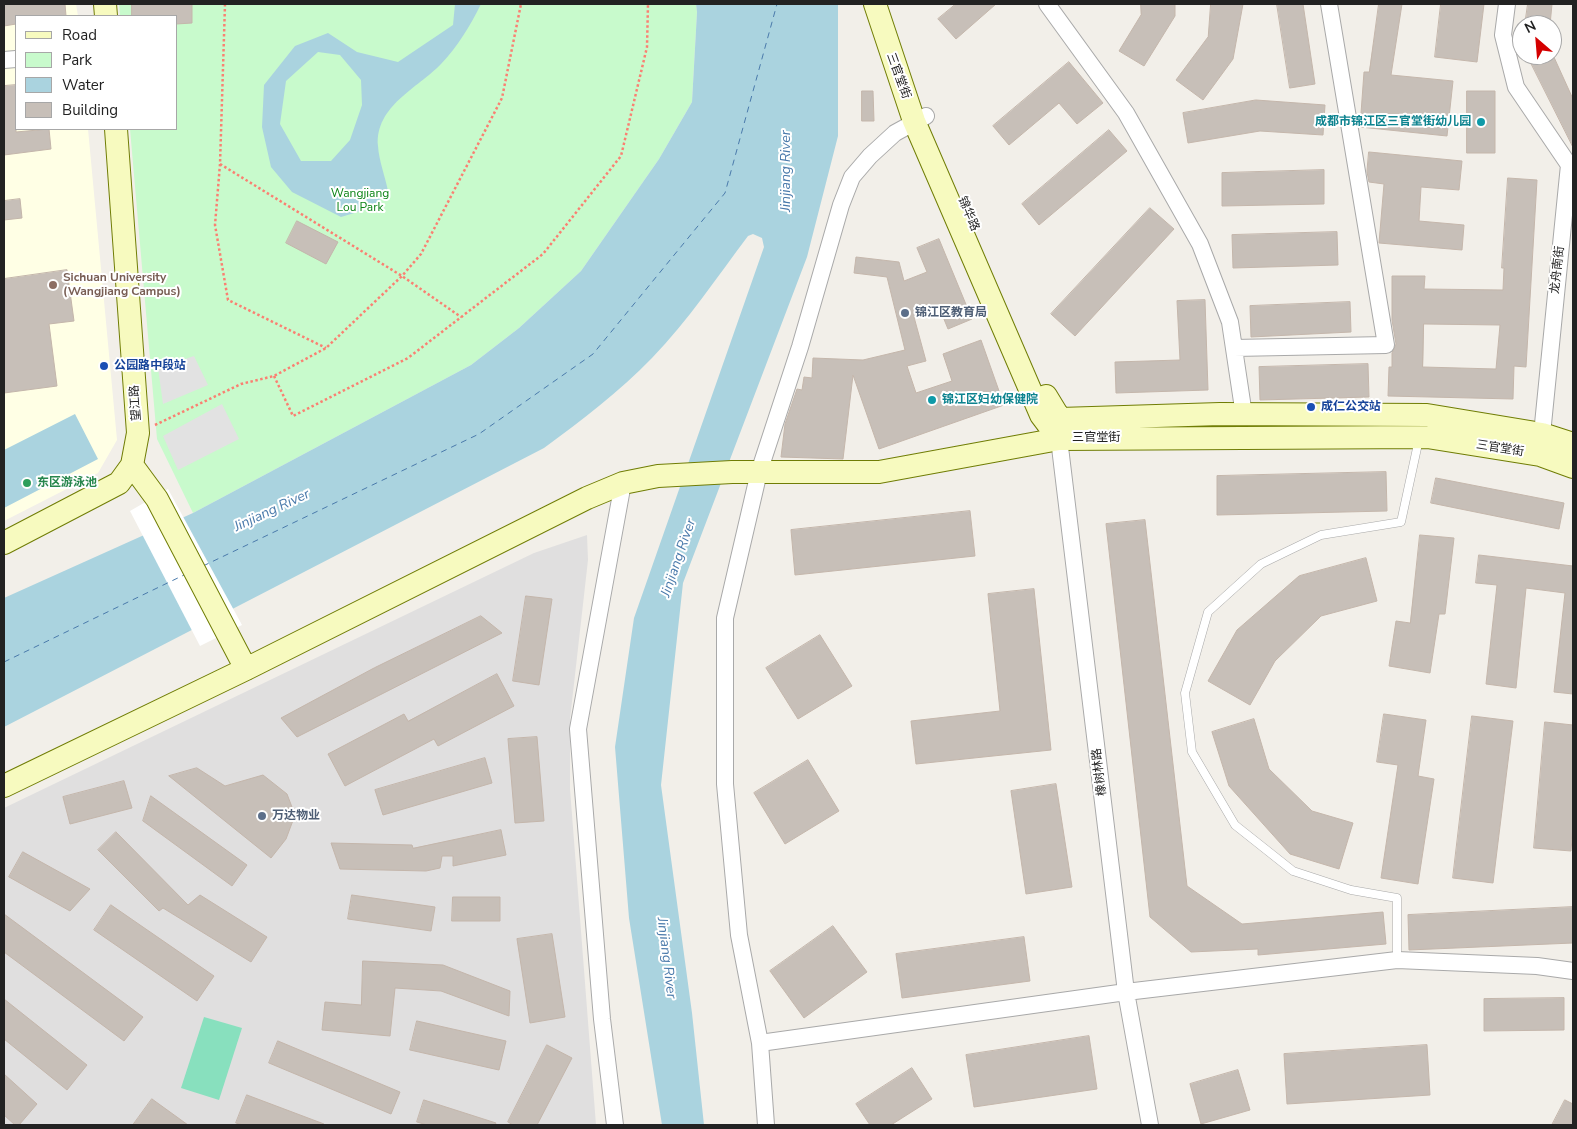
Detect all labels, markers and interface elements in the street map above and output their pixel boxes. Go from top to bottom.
legend [15,15,178,130]
north arrow [1512,15,1562,65]
text: N [1521,16,1539,38]
text: Road [62,25,97,45]
text: Park [62,50,92,70]
street label: 三官堂街 [883,51,913,101]
text: Water [62,75,104,95]
text: Building [62,100,118,120]
place label: 成都市锦江区三官堂街幼儿园 [1315,115,1471,129]
marker: 成都市锦江区三官堂街幼儿园 [1475,116,1487,128]
water label: Jinjiang River [779,130,795,212]
park label: Wangjiang Lou Park [331,187,389,215]
street label: 锦华路 [954,195,982,233]
street label: 龙舟南街 [1548,245,1568,295]
place label: Sichuan University (Wangjiang Campus) [63,271,181,299]
marker: Sichuan University (Wangjiang Campus) [47,279,59,291]
place label: 锦江区教育局 [915,306,987,320]
marker: 锦江区教育局 [899,307,911,319]
place label: 公园路中段站 [114,359,186,373]
marker: 公园路中段站 [98,360,110,372]
street label: 望江路 [128,385,144,421]
place label: 锦江区妇幼保健院 [942,393,1038,407]
marker: 锦江区妇幼保健院 [926,394,938,406]
place label: 成仁公交站 [1321,400,1381,414]
marker: 成仁公交站 [1305,401,1317,413]
street label: 三官堂街 [1072,431,1120,445]
street label: 三官堂街 [1475,438,1525,460]
place label: 东区游泳池 [37,476,97,490]
marker: 东区游泳池 [21,477,33,489]
water label: Jinjiang River [231,486,313,536]
water label: Jinjiang River [658,517,700,599]
street label: 橡树林路 [1090,747,1110,797]
place label: 万达物业 [272,809,320,823]
marker: 万达物业 [256,810,268,822]
water label: Jinjiang River [653,916,679,1000]

